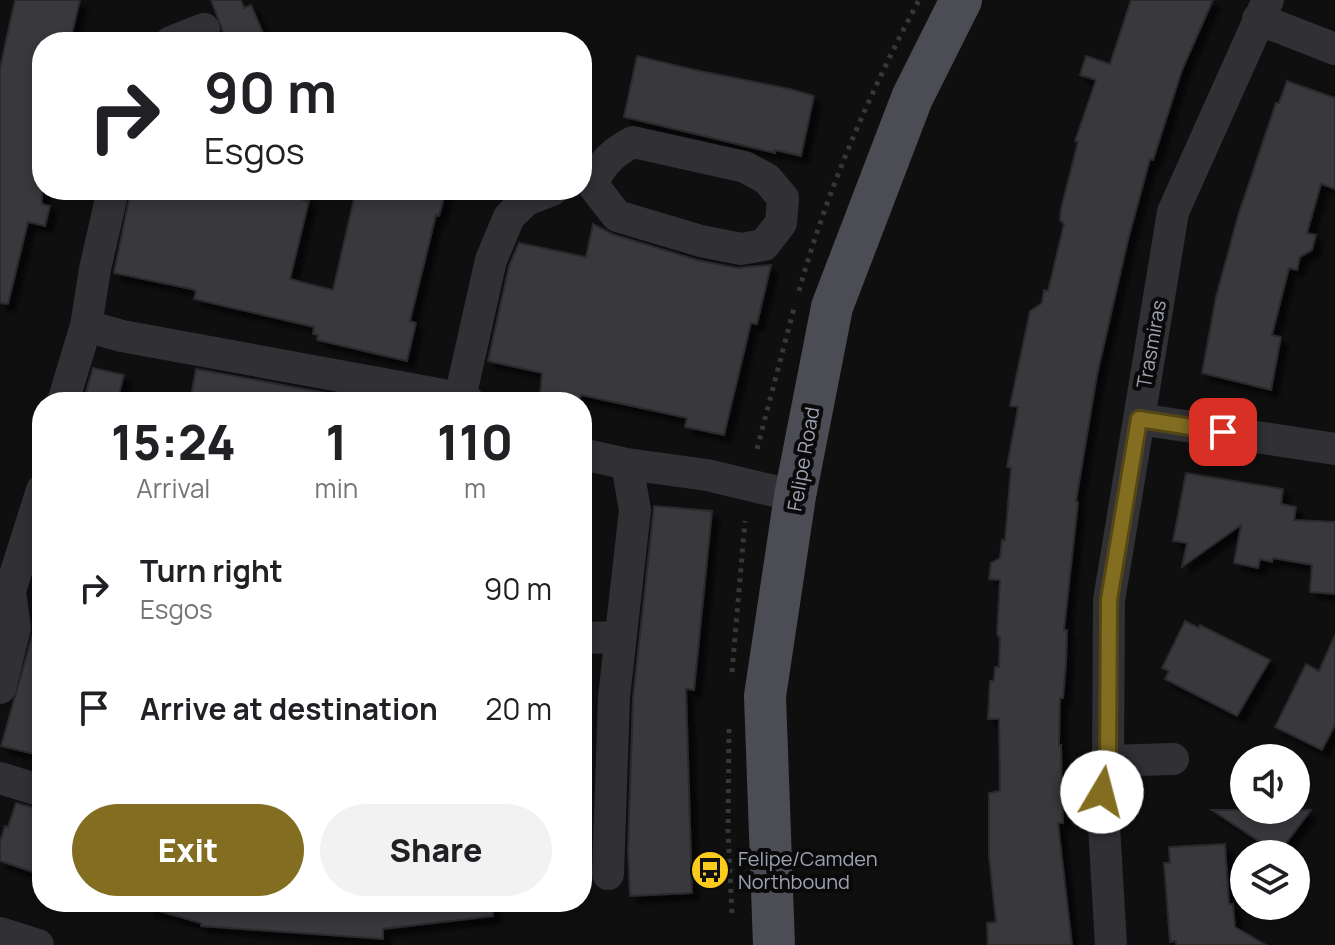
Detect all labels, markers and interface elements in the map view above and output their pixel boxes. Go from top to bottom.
text: 90 m [204,53,337,130]
icon: right [72,64,176,168]
text: Esgos [204,126,305,175]
street label: Trasmiras [1130,298,1172,390]
pin [1189,398,1257,466]
street label: Felipe Road [781,405,825,513]
text: 15:24 [111,409,236,474]
text: 1 [326,409,347,474]
text: 110 [437,409,513,474]
icon: arrive [1201,410,1245,454]
text: Arrival [136,470,210,506]
text: min [315,470,358,506]
text: m [464,470,486,506]
text: Turn right [140,550,283,591]
icon: right [72,566,116,610]
text: 90 m [484,568,552,609]
text: Esgos [140,591,213,627]
icon: arrive [72,686,116,730]
text: Arrive at destination [140,688,438,729]
text: 20 m [485,688,552,729]
map controls [1230,744,1310,920]
button: sound [1230,744,1310,824]
position arrow [1060,750,1144,834]
button: Exit [72,804,304,896]
button: Share [320,804,552,896]
button: layers [1230,840,1310,920]
place label: Felipe/Camden Northbound [738,845,878,895]
bus stop icon: Felipe/Camden Northbound [689,849,731,891]

